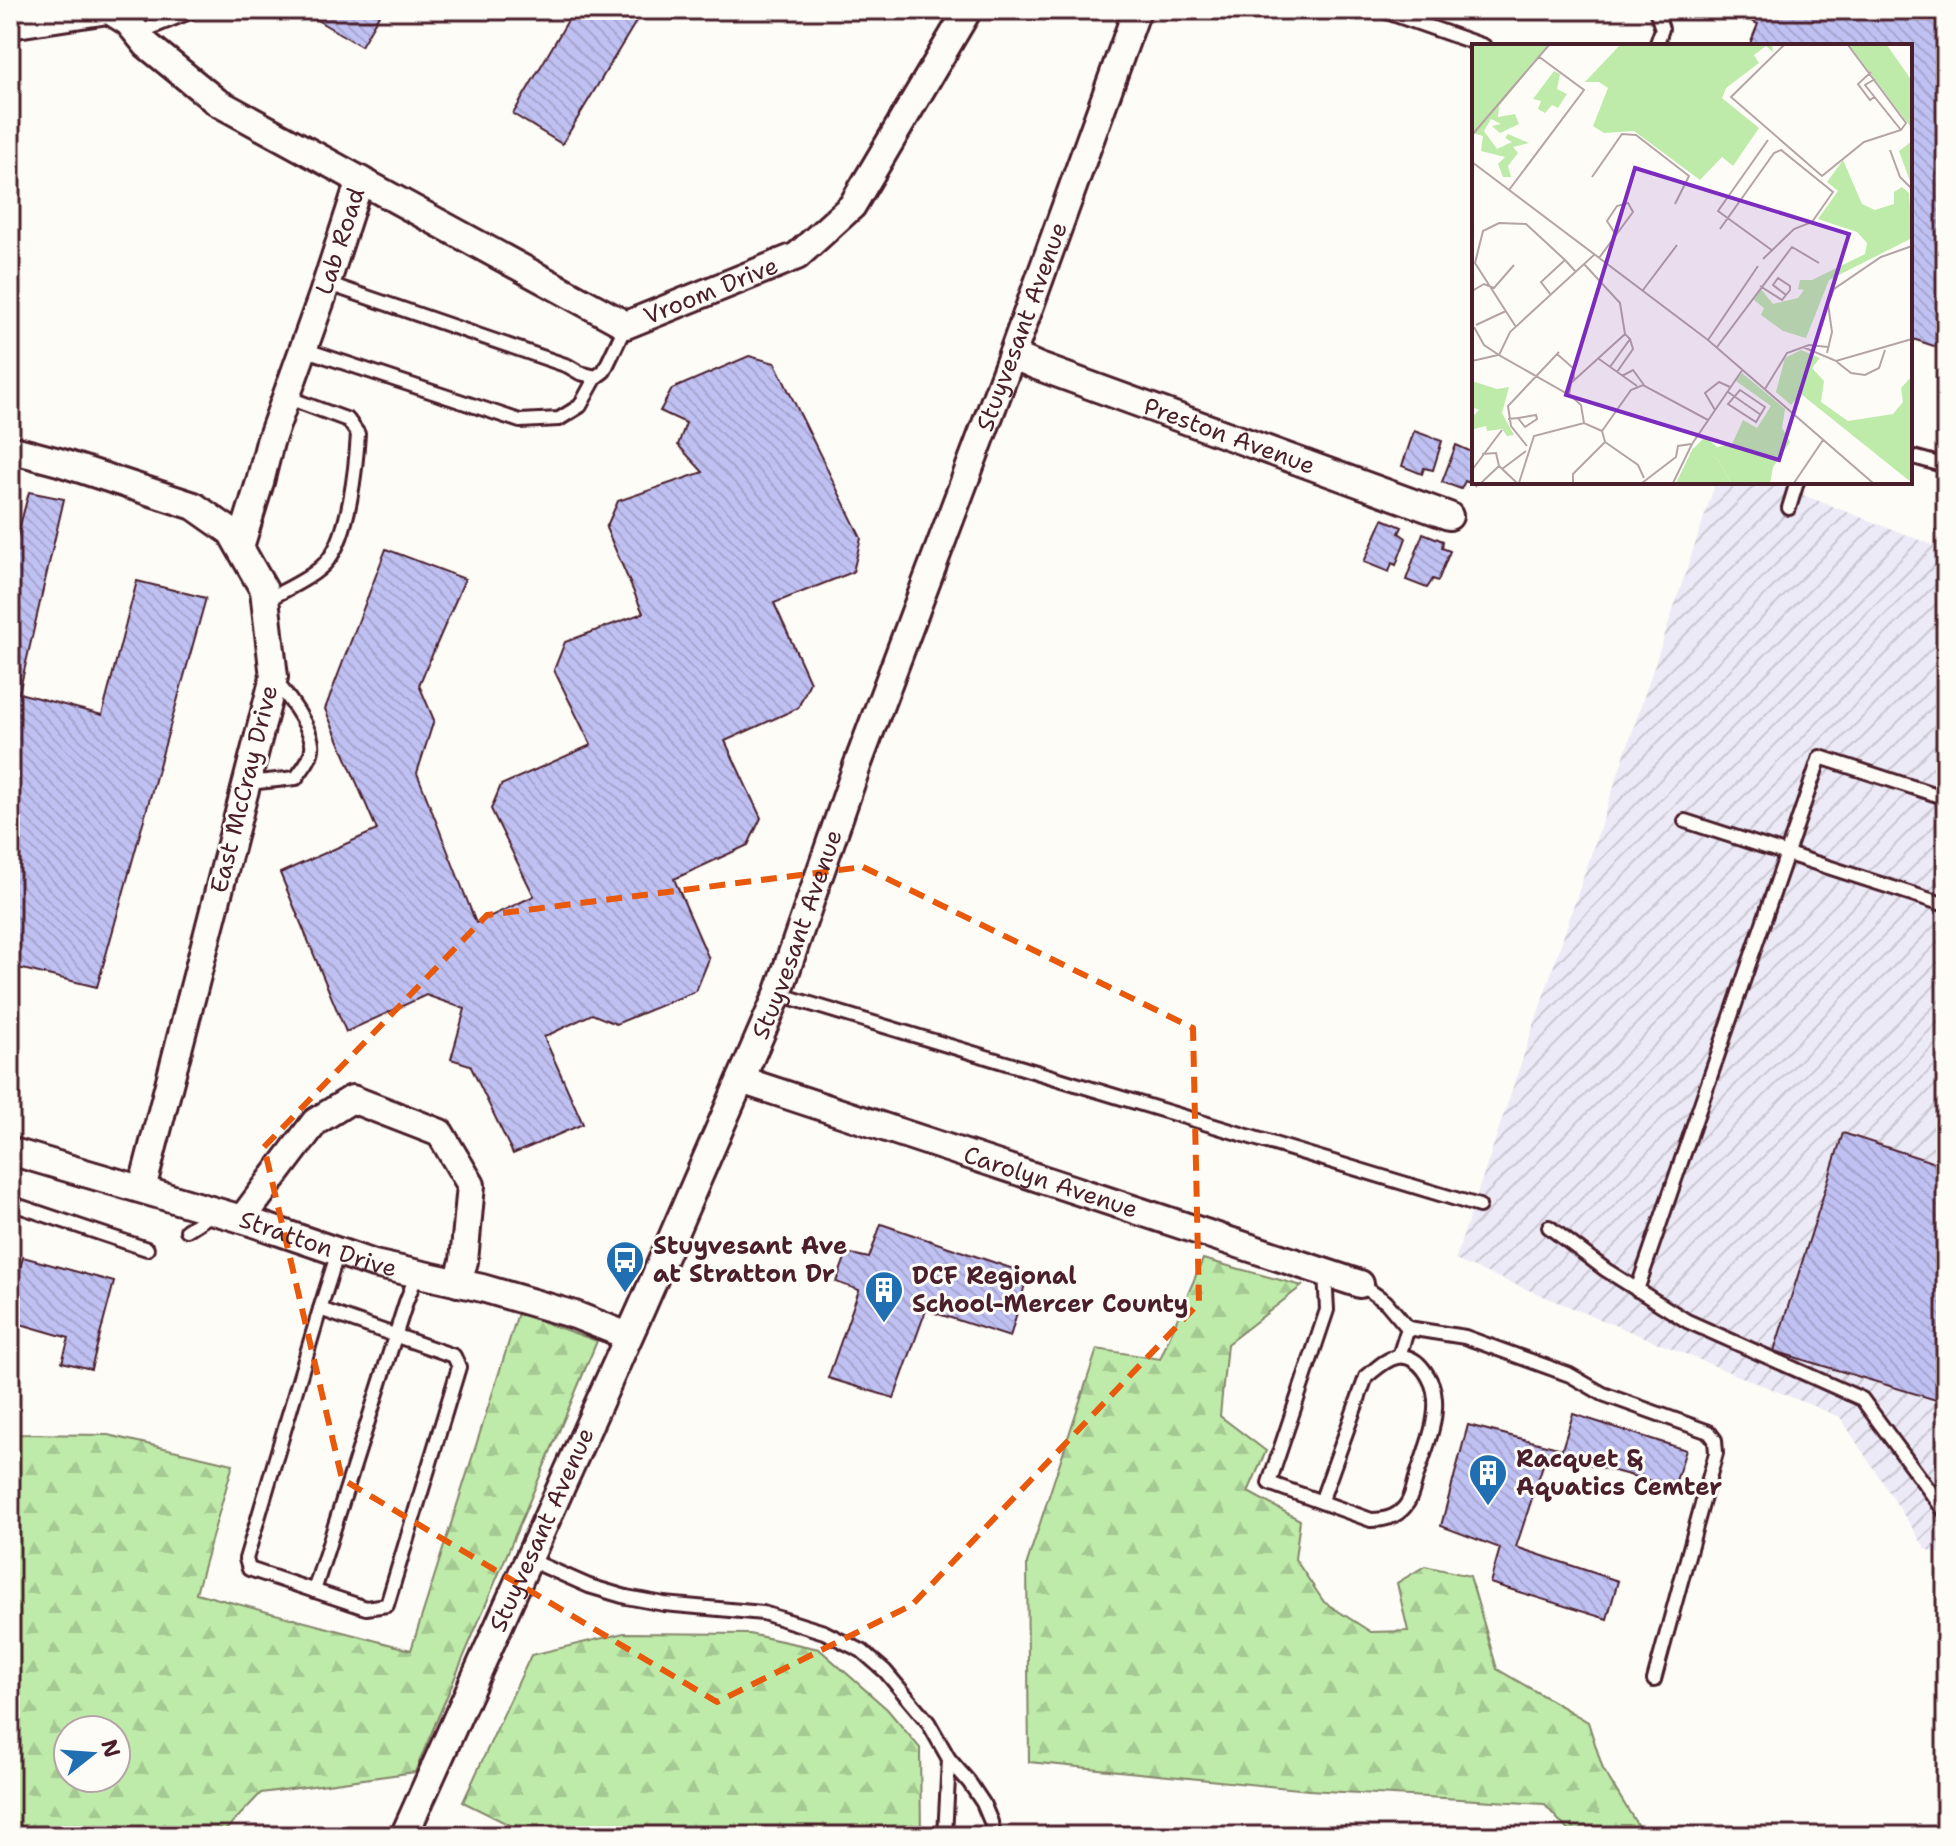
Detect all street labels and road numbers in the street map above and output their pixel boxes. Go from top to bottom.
street label: Lab Road [308,184,372,299]
street label: Stuyvesant Avenue [969,218,1075,436]
street label: Vroom Drive [639,249,783,332]
street label: Preston Avenue [1139,390,1319,482]
street label: East McCray Drive [203,682,285,896]
street label: Stuyvesant Avenue [744,825,850,1044]
street label: Carolyn Avenue [959,1138,1142,1226]
street label: Stratton Drive [235,1203,400,1285]
street label: Stuyvesant Avenue [482,1422,602,1637]

